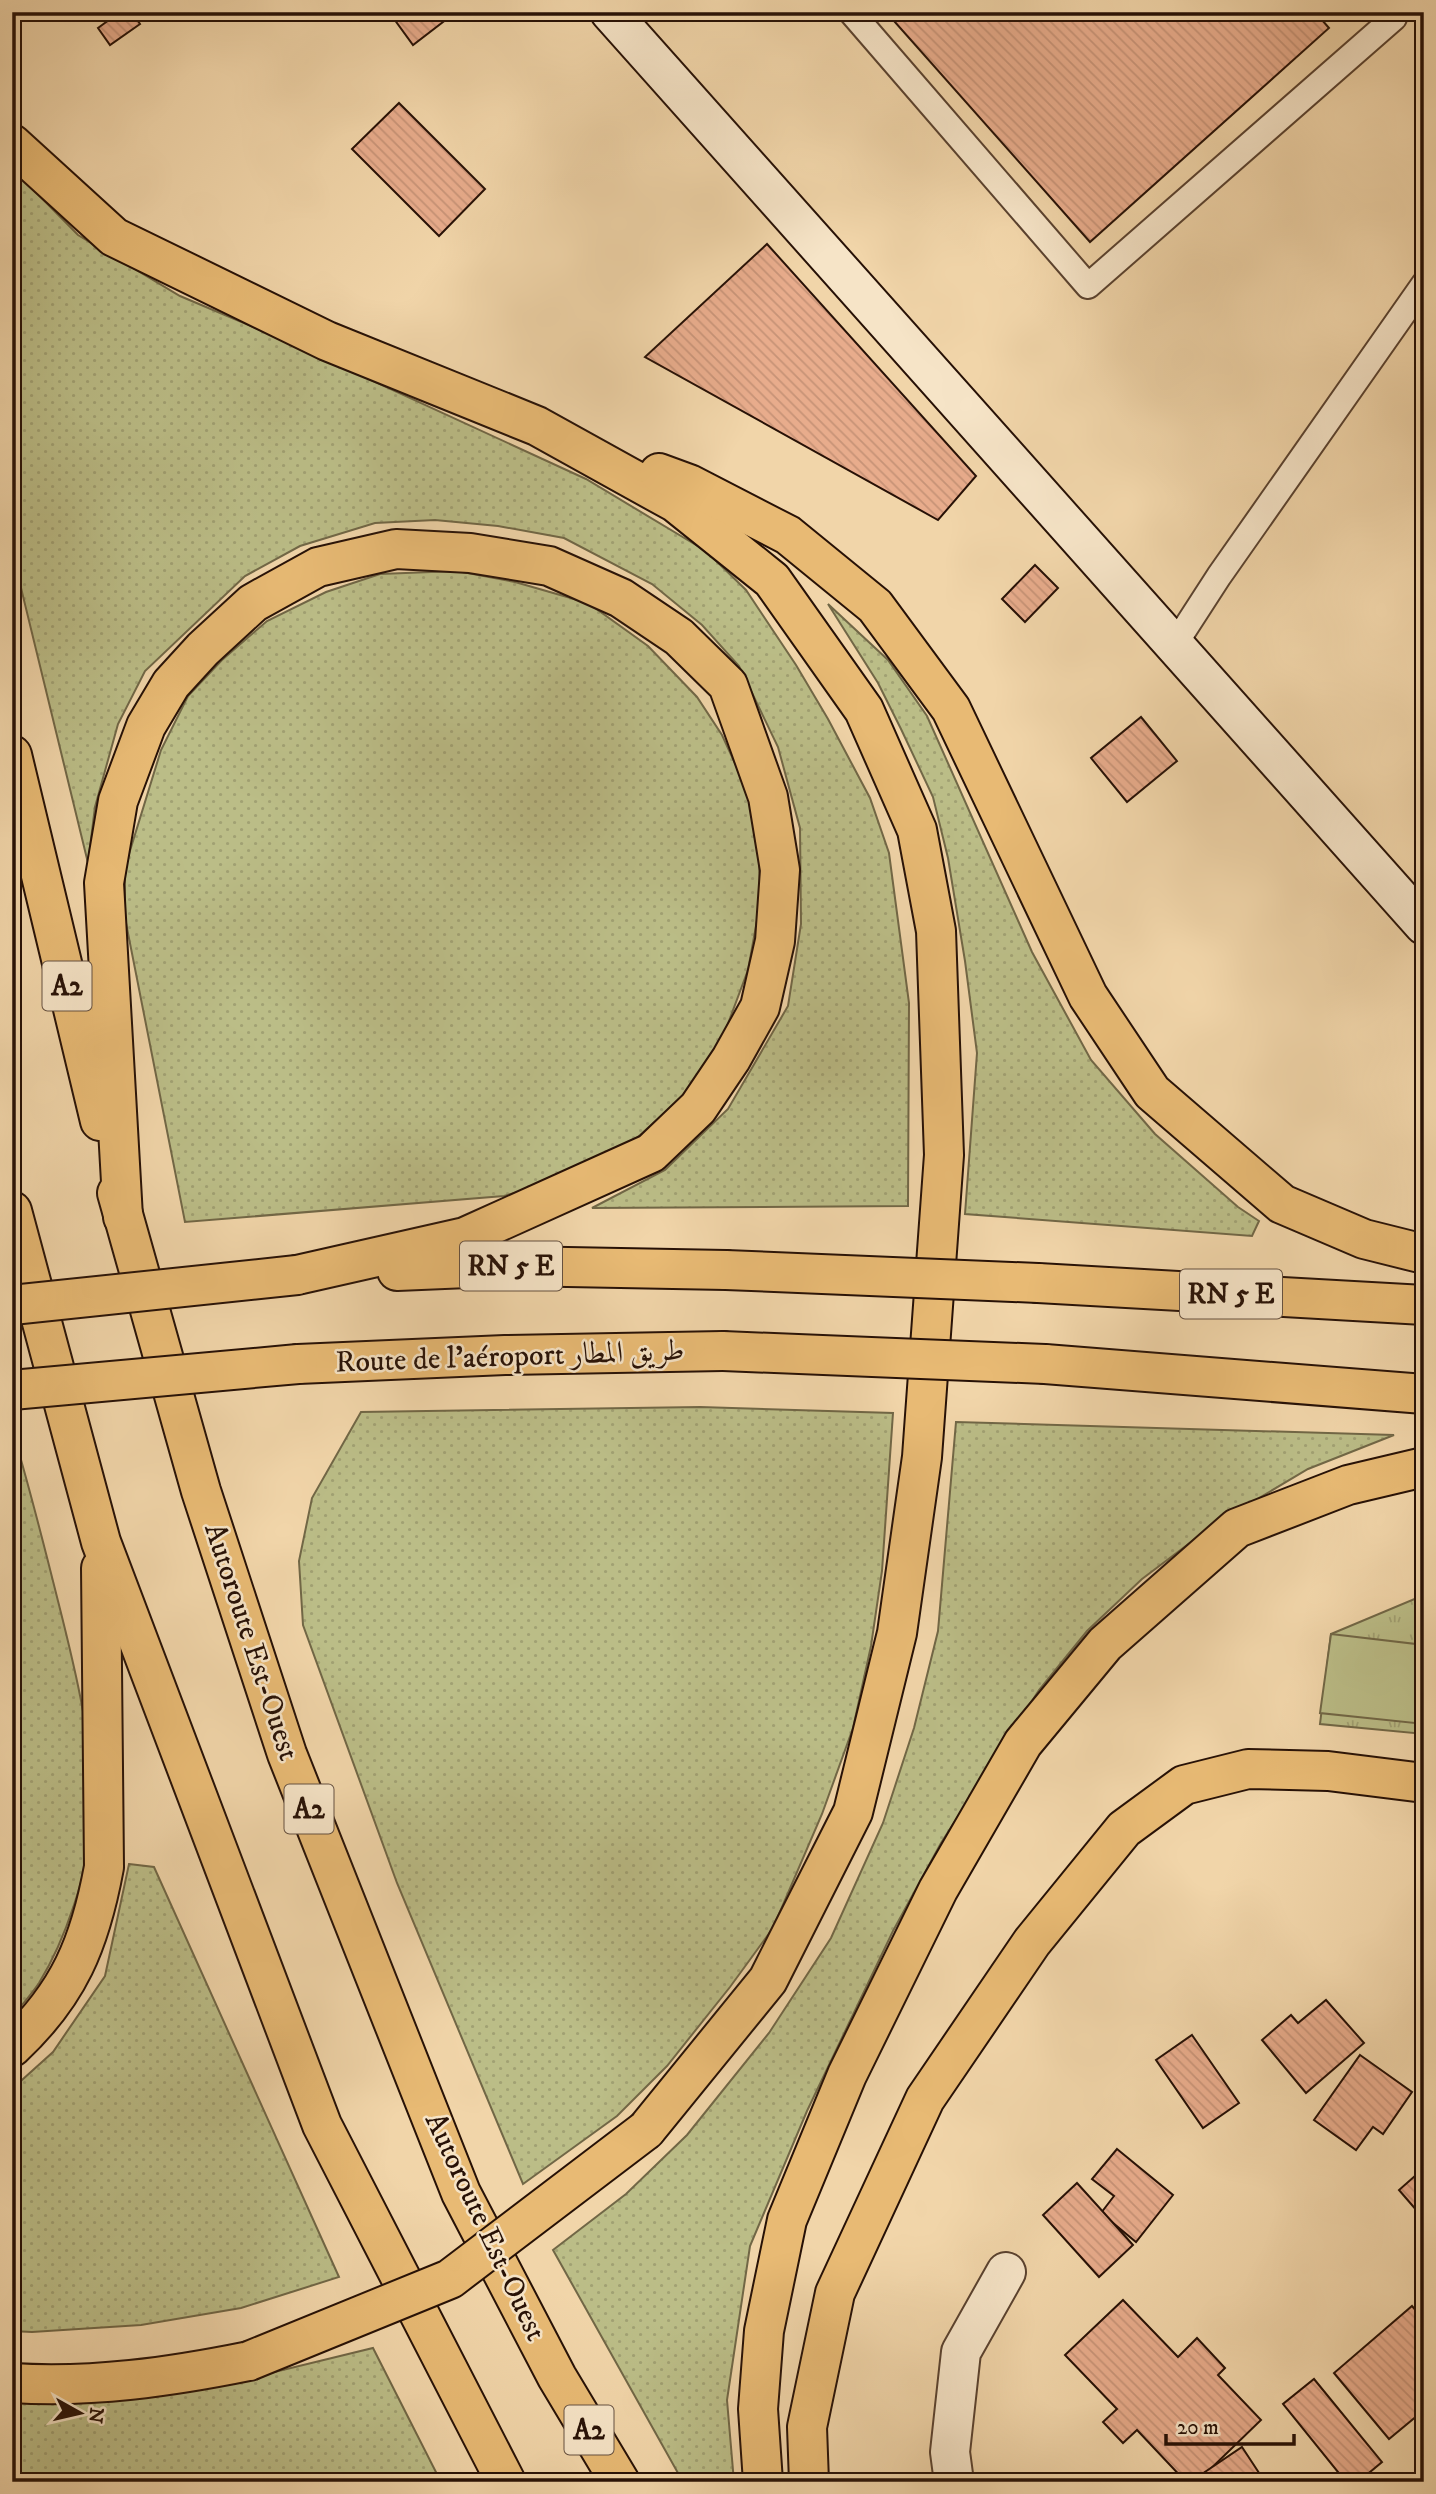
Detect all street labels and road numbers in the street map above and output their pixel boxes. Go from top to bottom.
road number: A2 [42,962,92,1010]
road number: RN 5 E [460,1242,562,1290]
road number: RN 5 E [1180,1270,1282,1318]
street label: Route de l'aéroport طريق المطار [335,1332,685,1382]
street label: Autoroute Est-Ouest [195,1519,307,1765]
road number: A2 [284,1784,334,1834]
street label: Autoroute Est-Ouest [416,2107,554,2347]
road number: A2 [564,2406,614,2454]

